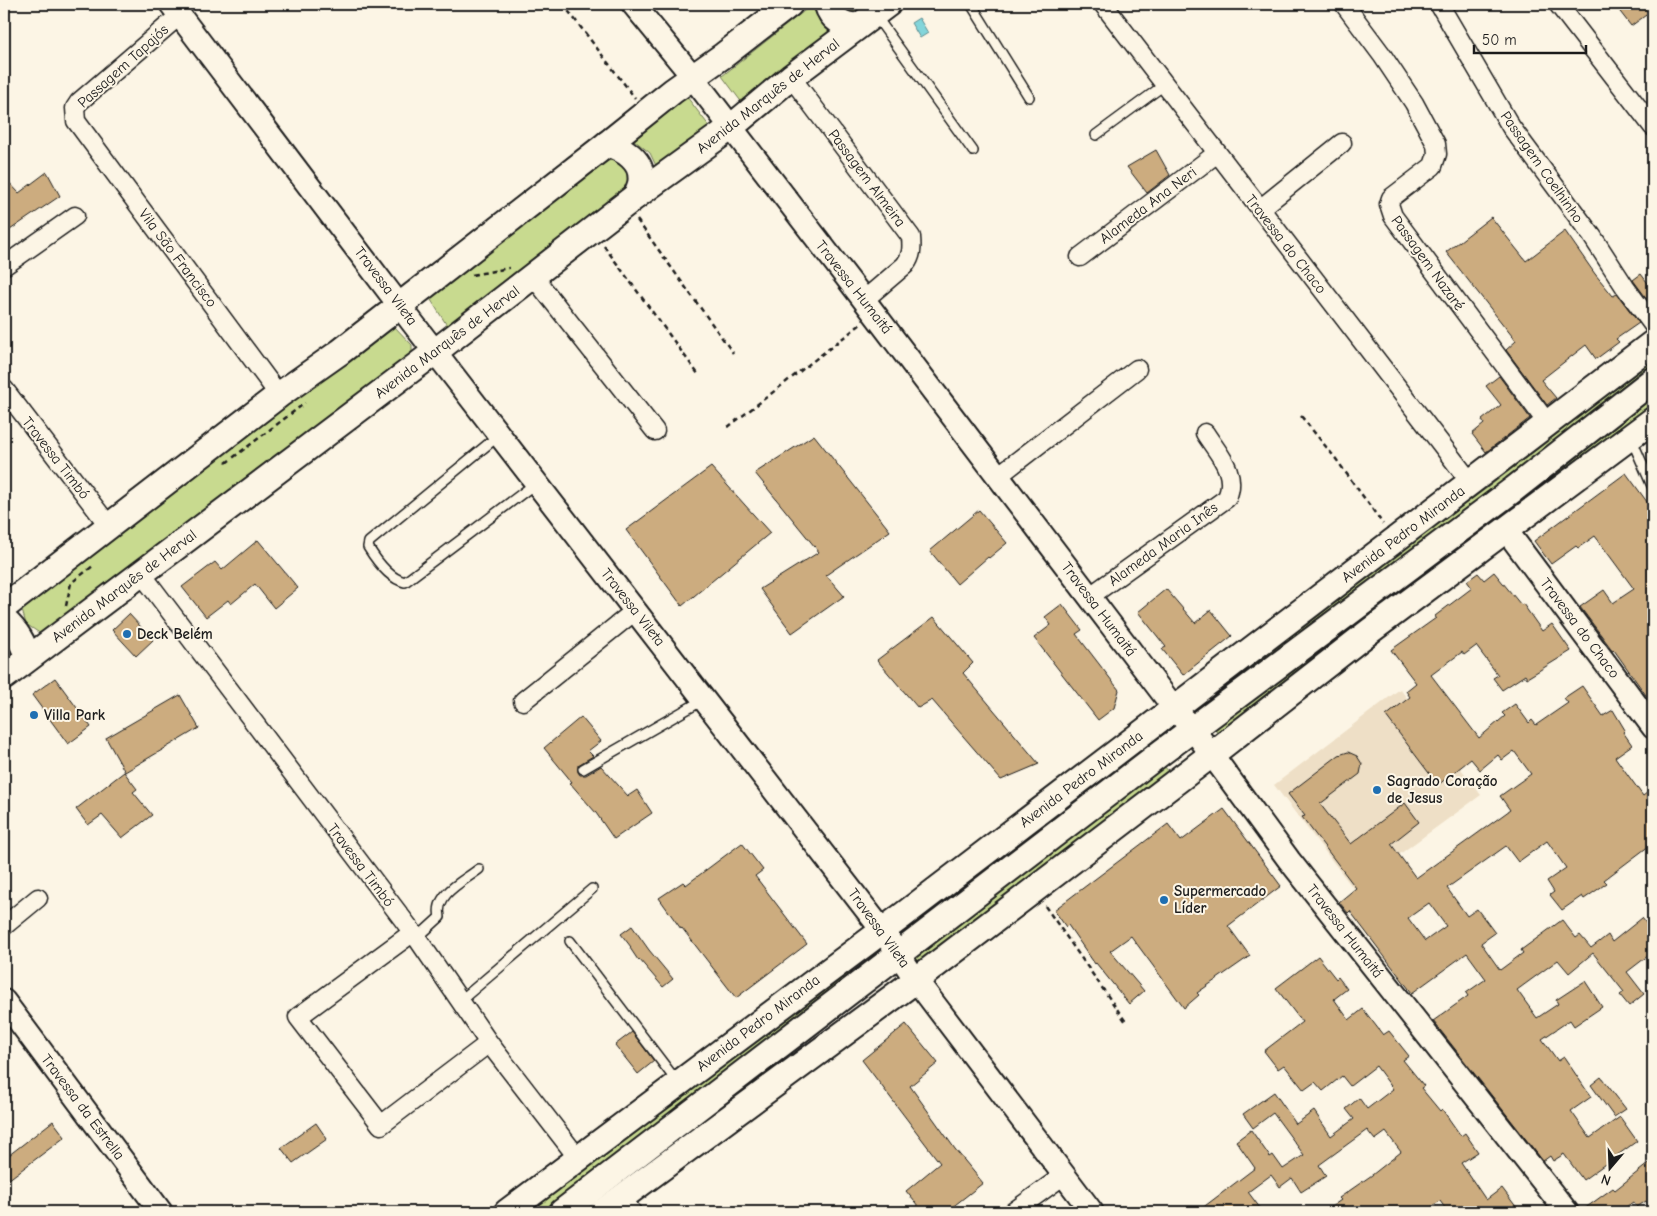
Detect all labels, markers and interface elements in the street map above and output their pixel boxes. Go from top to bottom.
street label: Passagem Tapajós [74,20,172,112]
scale bar [1474,22,1587,54]
text: 50 m [1482,31,1517,49]
street label: Avenida Marquês de Herval [693,35,843,157]
street label: Passagem Coelhinho [1497,108,1587,226]
street label: Passagem Almeira [825,126,909,230]
street label: Alameda Ana Neri [1096,163,1200,247]
street label: Travessa do Chaco [1242,191,1330,297]
street label: Vila São Francisco [135,205,221,311]
street label: Passagem Nazaré [1387,212,1469,314]
street label: Travessa Humaitá [812,237,896,337]
street label: Travessa Vileta [351,243,421,329]
street label: Avenida Marquês de Herval [371,282,523,402]
street label: Travessa Timbó [18,413,94,503]
street label: Avenida Pedro Miranda [1338,482,1468,586]
street label: Alameda Maria Inês [1105,498,1221,590]
street label: Avenida Marquês de Herval [48,526,200,646]
street label: Travessa Humaitá [1058,558,1140,660]
street label: Travessa Vileta [597,565,669,649]
street label: Travessa do Chaco [1536,574,1624,682]
place label: Deck Belém [137,625,213,643]
marker: Deck Belém [121,628,133,640]
place label: Villa Park [44,706,106,724]
marker: Villa Park [28,709,40,721]
street label: Avenida Pedro Miranda [1016,727,1146,831]
place label: Sagrado Coração de Jesus [1387,772,1498,807]
marker: Sagrado Coração de Jesus [1371,784,1383,796]
street label: Travessa Timbó [324,820,398,910]
street label: Travessa Humaitá [1303,881,1387,981]
place label: Supermercado Líder [1174,882,1267,917]
street label: Travessa Vileta [844,885,914,971]
marker: Supermercado Líder [1158,894,1170,906]
street label: Avenida Pedro Miranda [693,971,823,1075]
street label: Travessa da Estrella [37,1051,129,1163]
north arrow [1584,1144,1634,1194]
text: N [1599,1170,1613,1189]

